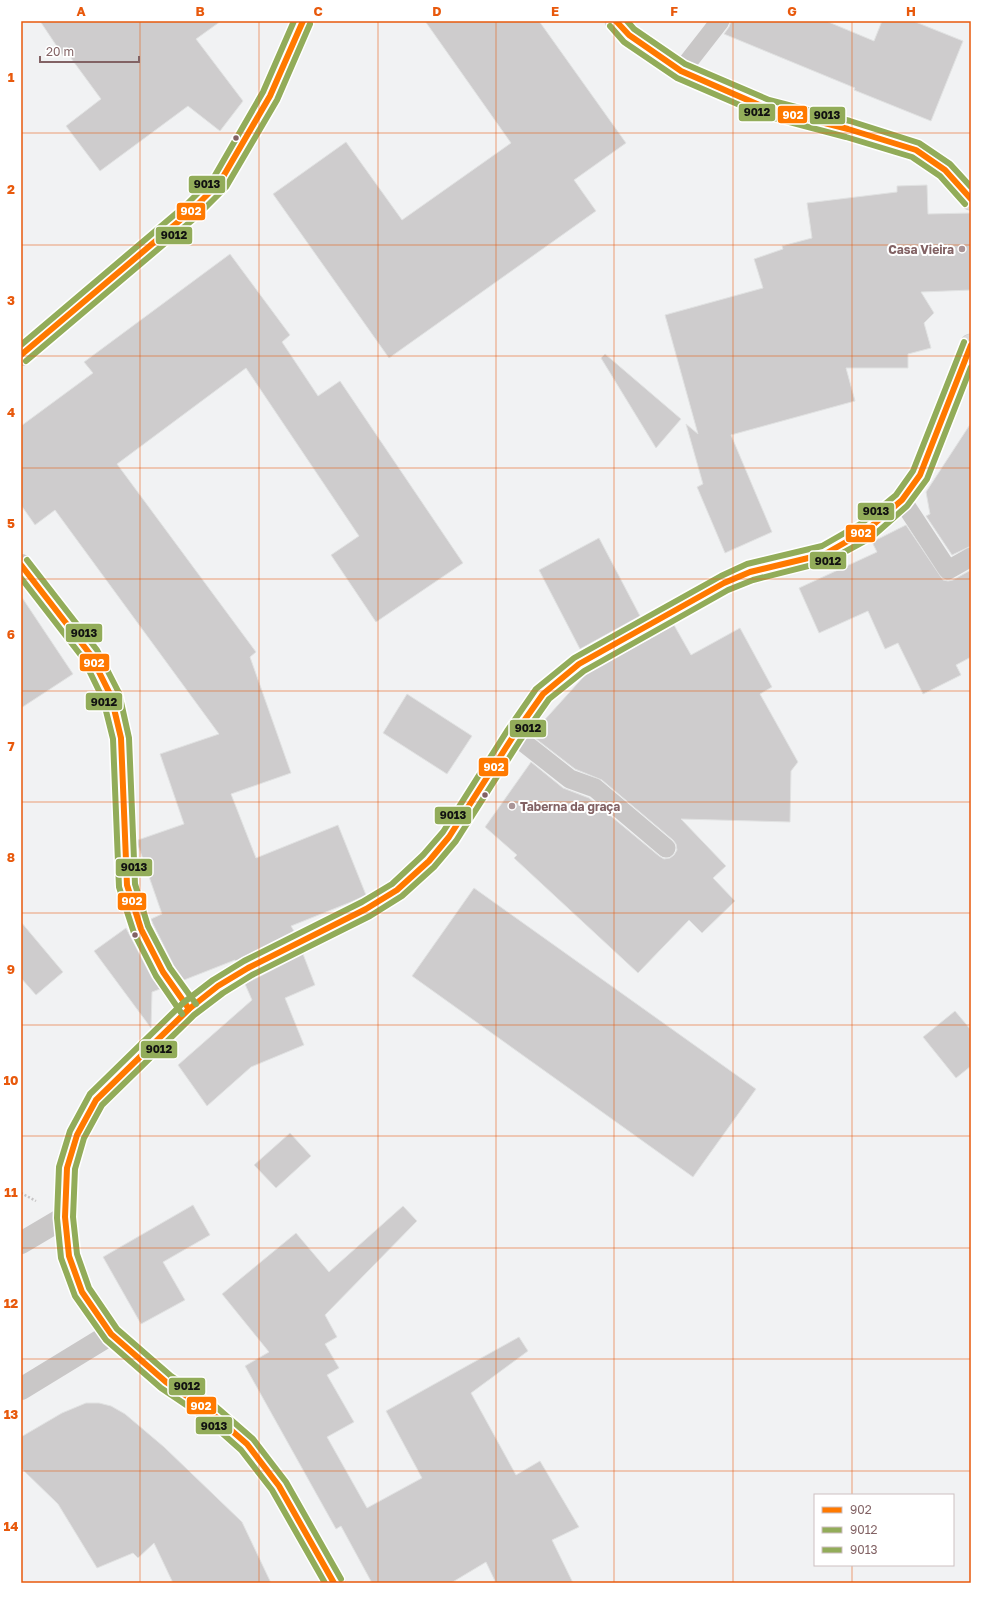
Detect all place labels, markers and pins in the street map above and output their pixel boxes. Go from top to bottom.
unlabelled marker [231,133,241,143]
place label: Casa Vieira [888,242,954,257]
marker: Casa Vieira [957,244,967,254]
unlabelled marker [480,790,490,800]
place label: Taberna da graça [520,799,620,814]
marker: Taberna da graça [507,801,517,811]
unlabelled marker [130,930,140,940]

